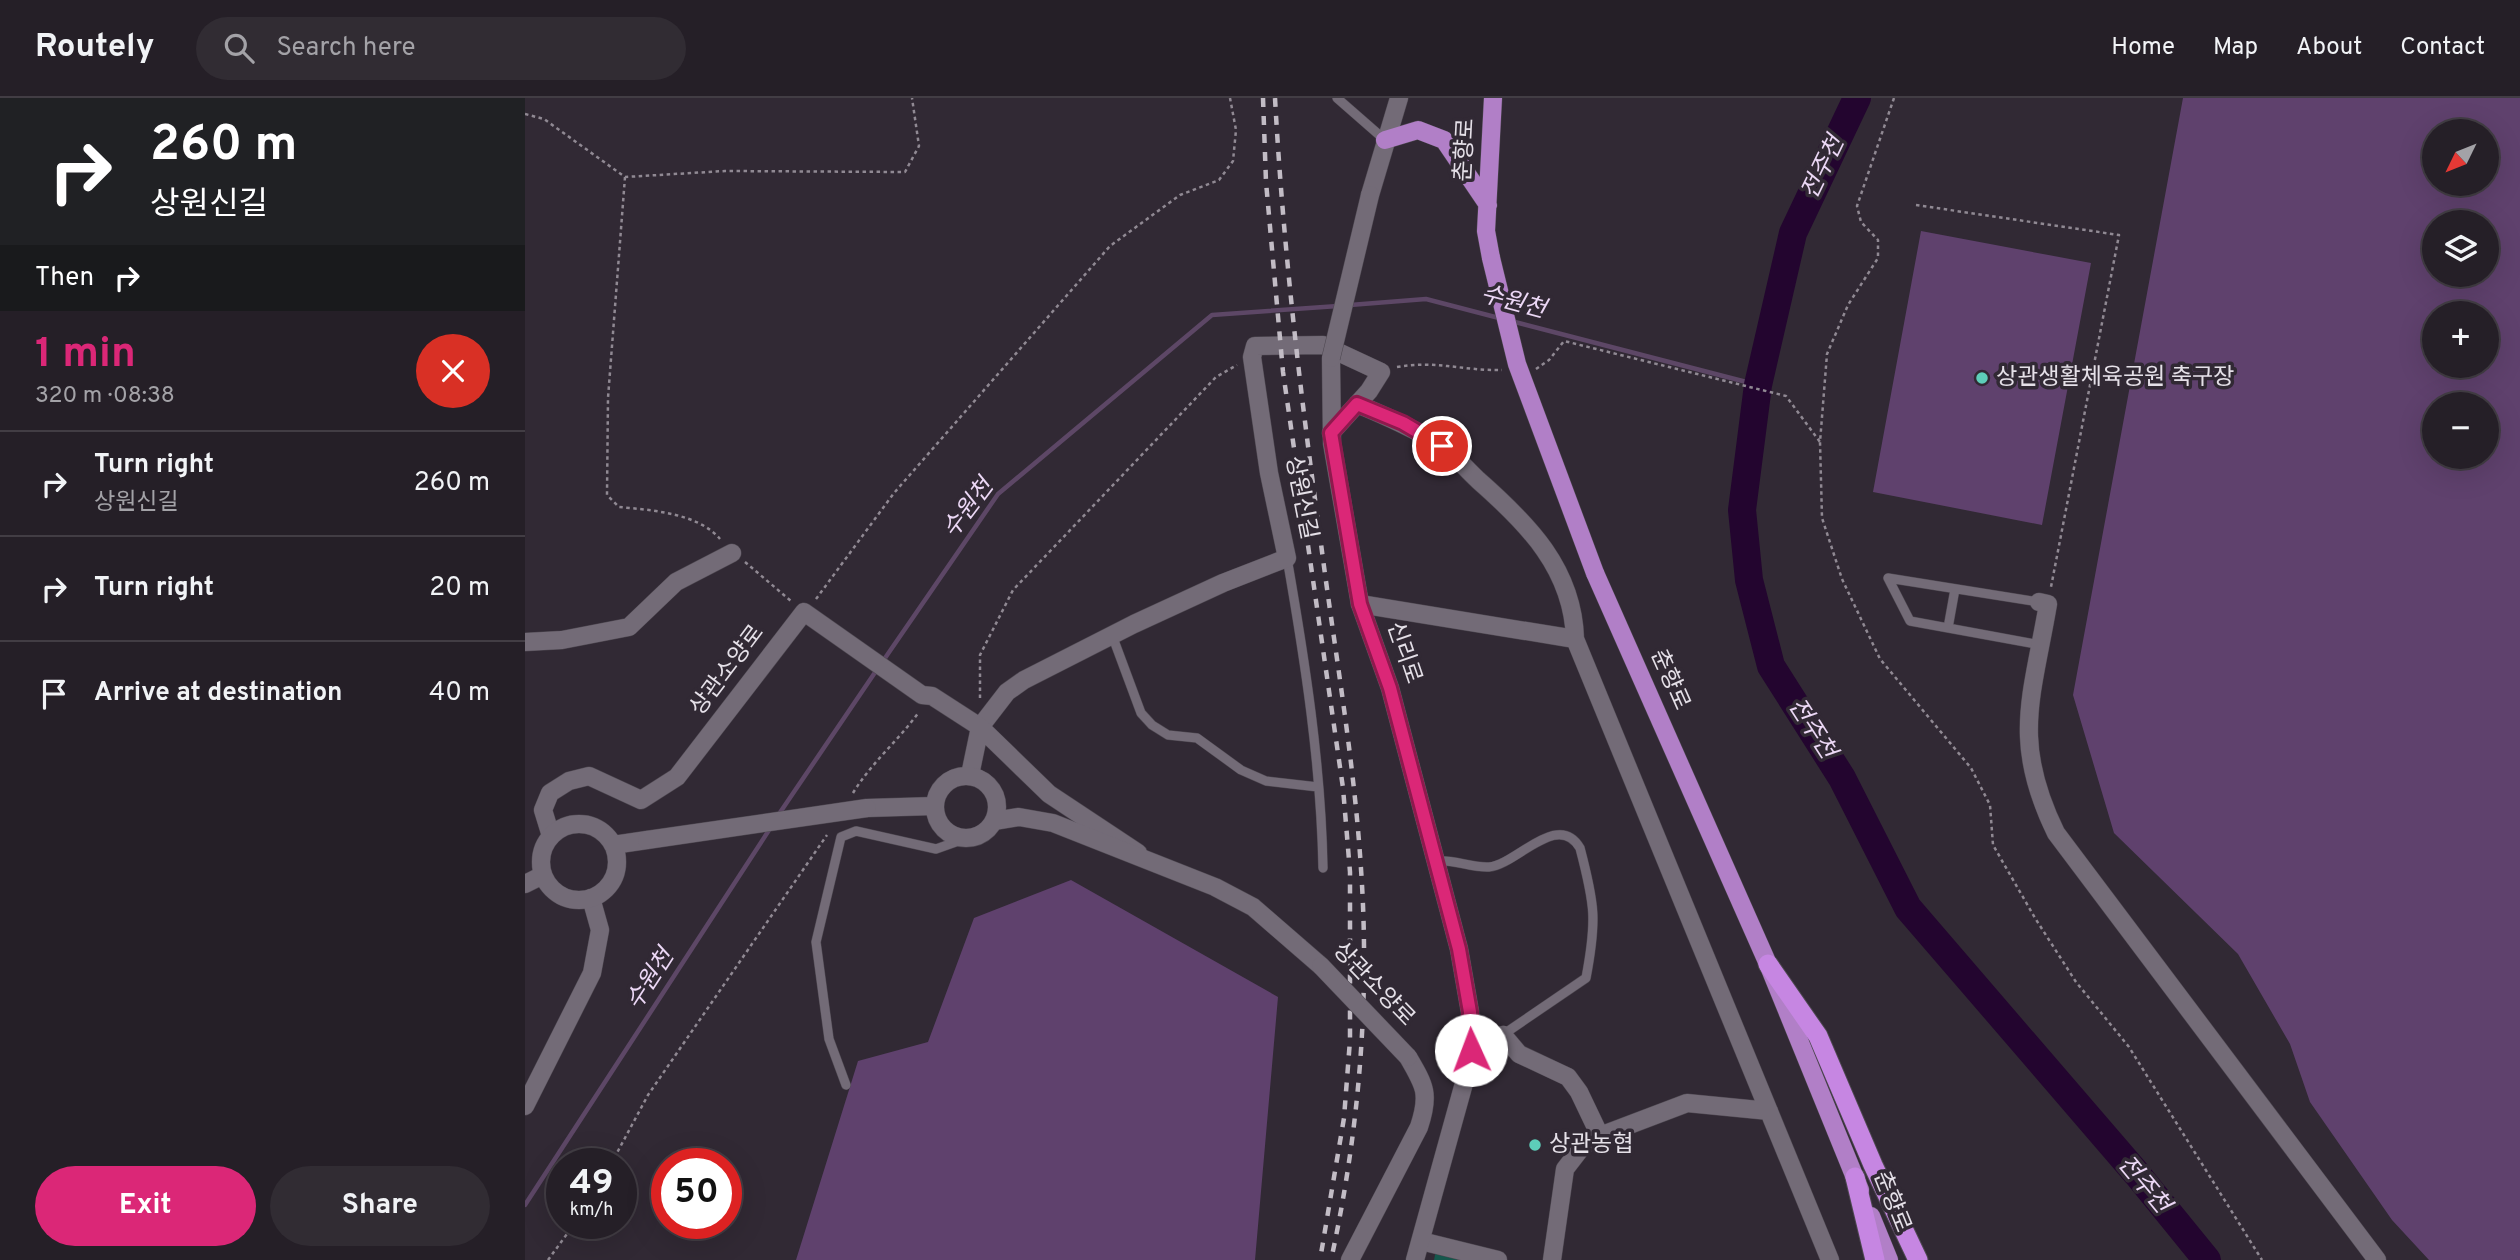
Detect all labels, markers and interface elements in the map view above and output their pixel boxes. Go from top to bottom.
search box [196,17,686,80]
text: Routely [35,27,154,69]
icon: search [220,29,258,67]
text: Search here [276,32,415,65]
text: Home [2111,33,2175,63]
text: Map [2213,33,2258,63]
text: About [2296,33,2362,63]
text: Contact [2400,33,2485,63]
text: 260 m [150,116,297,178]
street label: 춘향로 [1450,118,1482,182]
north arrow [2422,119,2499,196]
map controls [2422,119,2499,469]
icon: right [35,126,126,217]
water label: 전주천 [1796,129,1853,204]
text: 상원신길 [150,186,268,226]
button: layers [2422,210,2499,287]
icon: right [108,259,146,297]
text: Then [35,262,94,295]
water label: 수원천 [1477,280,1552,327]
button: + [2422,301,2499,378]
text: 1 min [35,329,136,382]
button: close [416,334,490,408]
place label: 상관생활체육공원 축구장 [1996,364,2234,393]
marker: 상관생활체육공원 축구장 [1974,370,1990,386]
text: 320 m · 08:38 [35,382,175,411]
button: − [2422,392,2499,469]
pin [1412,416,1472,476]
icon: arrive [1423,427,1461,465]
text: Turn right [94,449,214,482]
street label: 상원신길 [1278,454,1322,542]
icon: right [35,465,73,503]
text: 260 m [414,467,490,500]
water label: 수원천 [937,471,1003,544]
text: 상원신길 [94,489,179,518]
icon: right [35,570,73,608]
text: Turn right [94,572,214,605]
text: 20 m [429,572,490,605]
street label: 신리로 [1379,618,1427,688]
street label: 상관소양로 [685,620,771,722]
street label: 춘향로 [1643,645,1695,715]
icon: arrive [35,675,73,713]
text: Arrive at destination [94,677,342,710]
text: 40 m [429,677,490,710]
water label: 전주천 [1780,693,1843,767]
street label: 상관소양로 [1326,937,1420,1033]
water label: 수원천 [620,942,683,1016]
position arrow [1434,1013,1508,1087]
place label: 상관농협 [1549,1131,1634,1160]
marker: 상관농협 [1527,1137,1543,1153]
speed limit sign: 50 [651,1148,742,1239]
water label: 전주천 [2110,1150,2178,1222]
text: 49 [569,1162,614,1206]
button: Exit [35,1166,256,1246]
button: Share [270,1166,490,1246]
street label: 춘향로 [1866,1167,1916,1237]
text: km/h [570,1199,613,1222]

